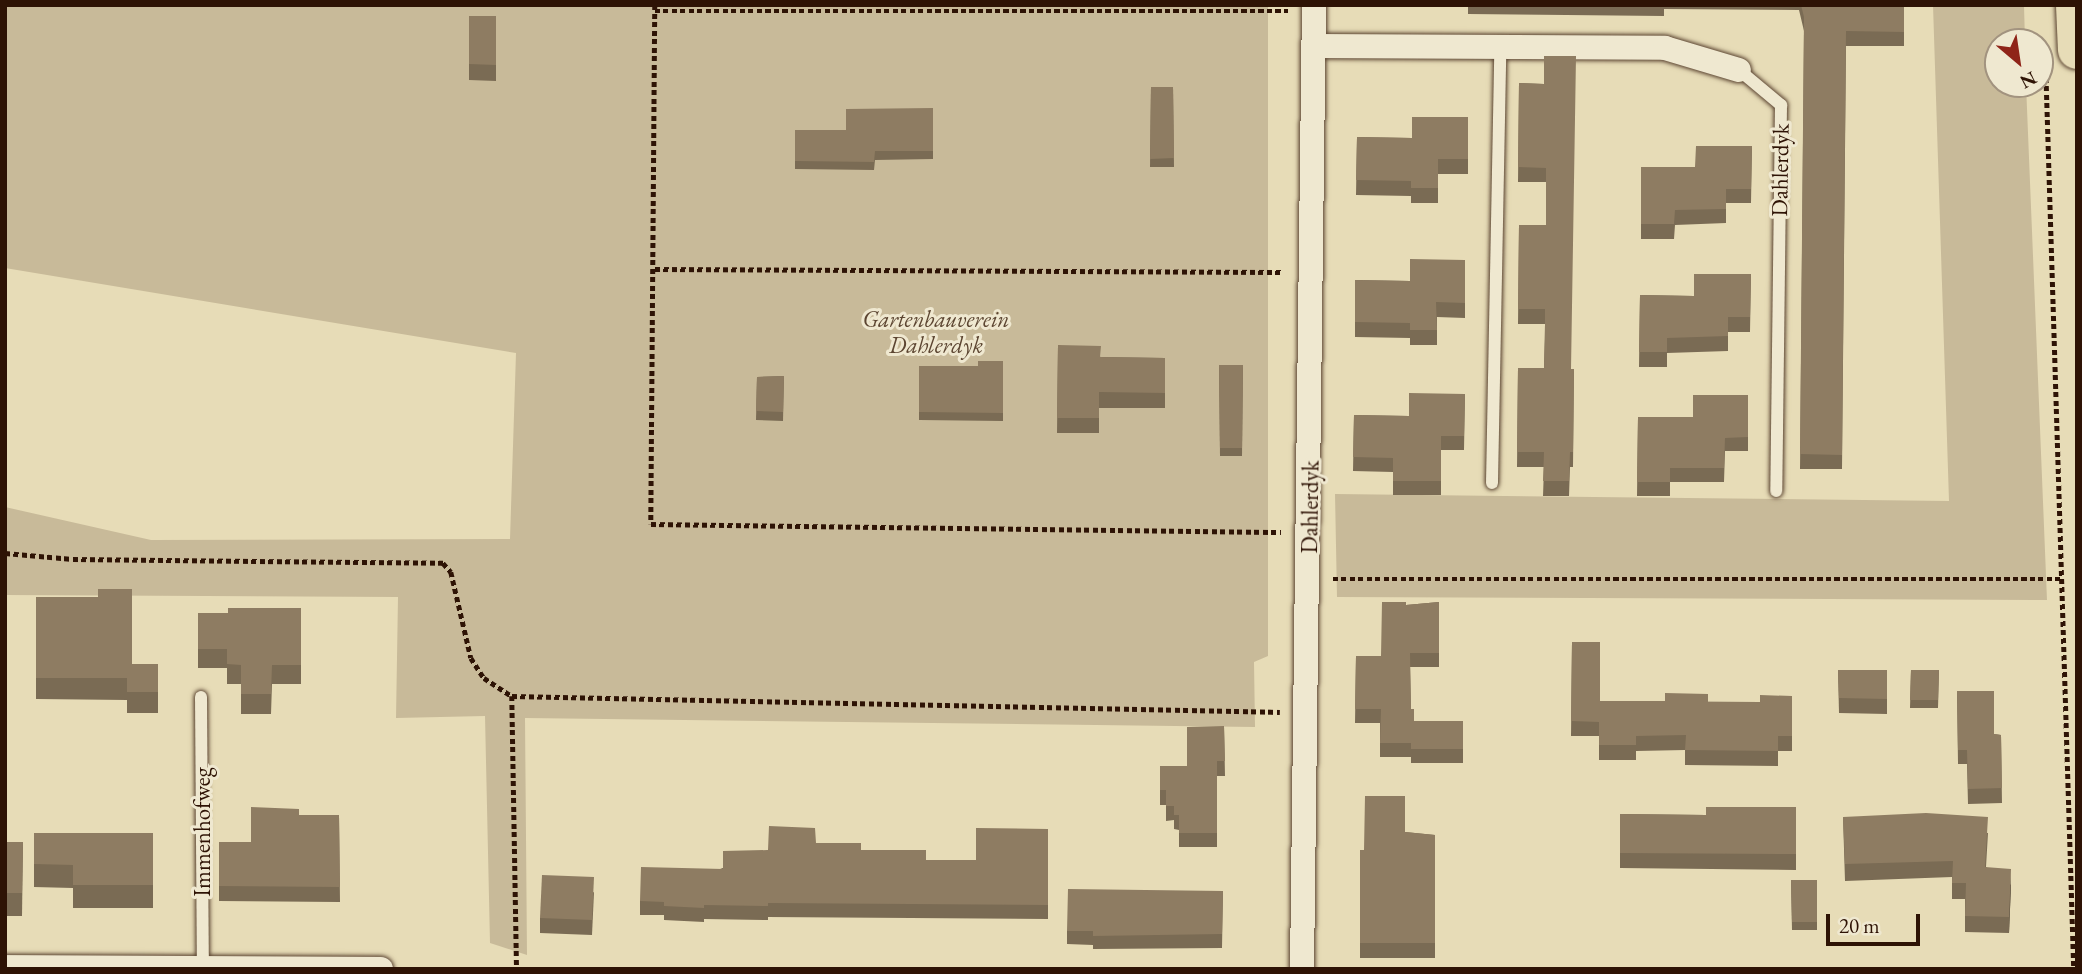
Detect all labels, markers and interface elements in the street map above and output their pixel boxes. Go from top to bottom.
north arrow [1984,28,2054,98]
text: N [2016,65,2041,95]
street label: Dahlerdyk [1765,123,1795,217]
park label: Gartenbauverein Dahlerdyk [863,305,1009,359]
street label: Dahlerdyk [1295,460,1325,554]
street label: Immenhofweg [188,767,216,897]
scale bar [1830,900,1924,944]
text: 20 m [1839,912,1880,939]

